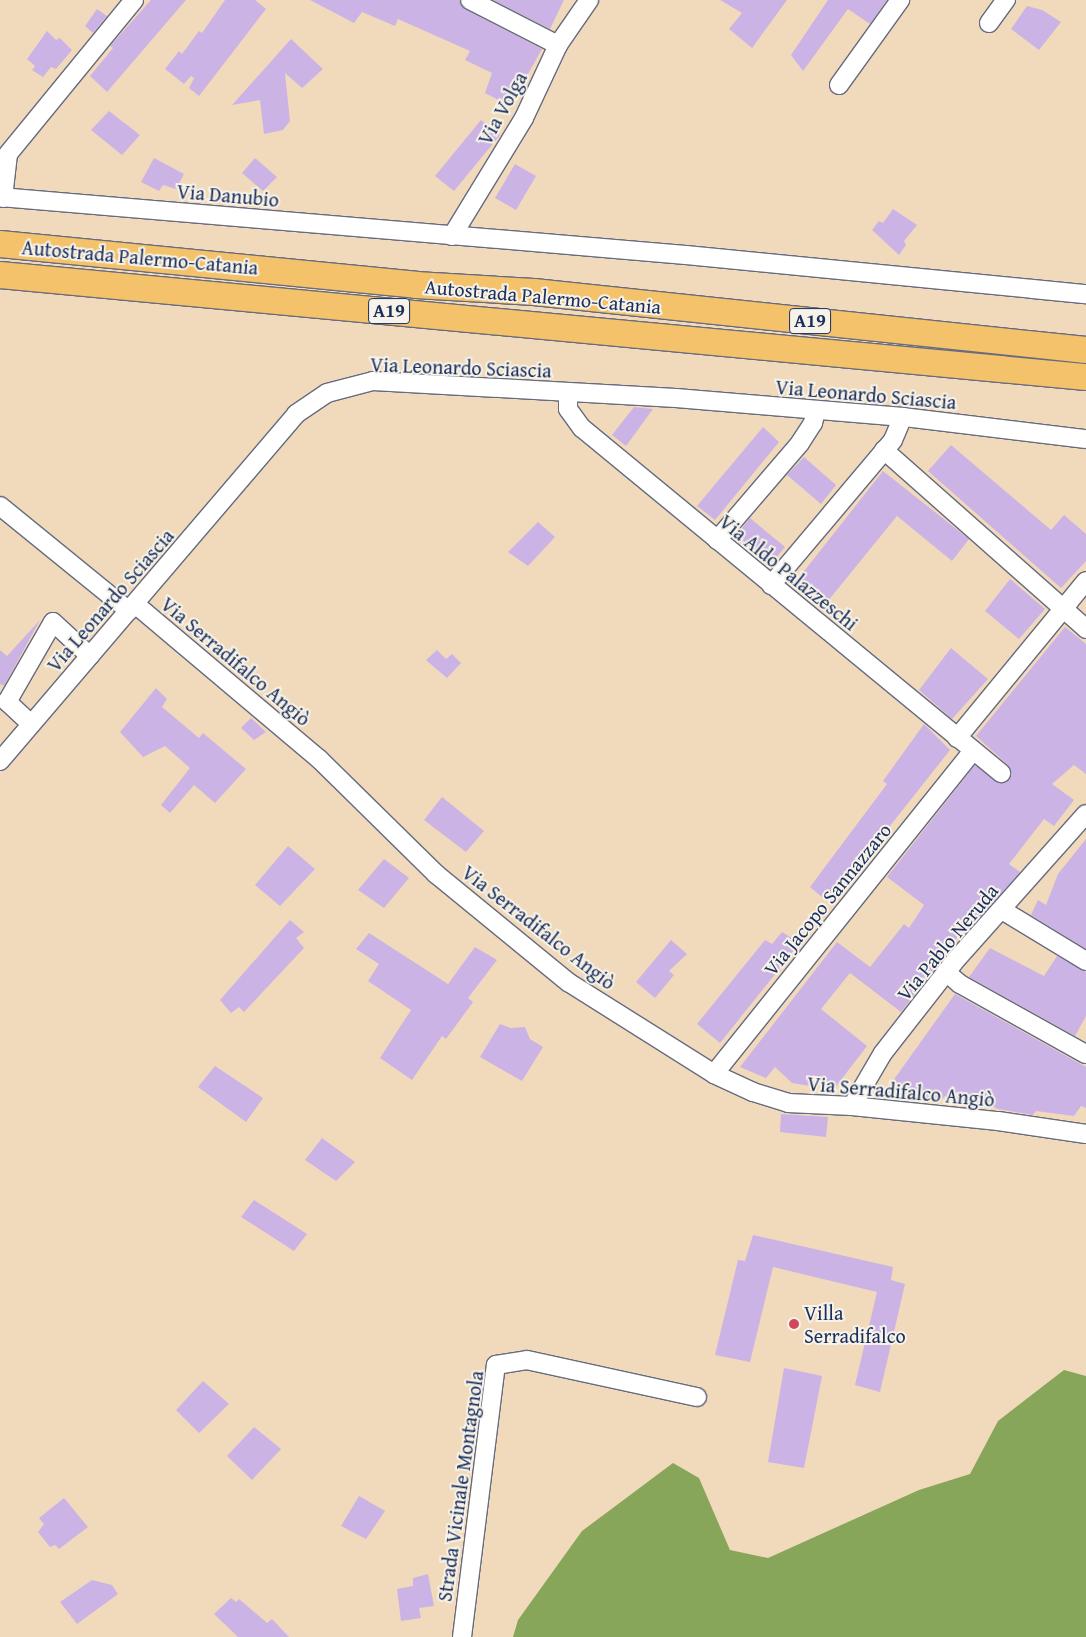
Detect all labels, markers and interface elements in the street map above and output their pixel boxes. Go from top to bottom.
street label: Via Volga [472,67,532,149]
street label: Via Danubio [176,179,280,211]
street label: Autostrada Palermo-Catania [21,235,259,279]
street label: Autostrada Palermo-Catania [424,274,662,318]
road number: A19 [368,294,410,328]
road number: A19 [789,304,831,338]
street label: Via Leonardo Sciascia [370,352,552,382]
street label: Via Leonardo Sciascia [775,374,957,414]
street label: Via Aldo Palazzeschi [715,509,863,635]
street label: Via Leonardo Sciascia [41,524,179,676]
street label: Via Serradifalco Angiò [156,591,316,731]
street label: Via Jacopo Sannazzaro [758,818,896,980]
street label: Via Serradifalco Angiò [458,860,620,994]
street label: Via Pablo Neruda [891,879,1003,1005]
street label: Via Serradifalco Angiò [806,1071,996,1111]
place label: Villa Serradifalco [804,1300,906,1347]
marker: Villa Serradifalco [788,1318,800,1330]
street label: Strada Vicinale Montagnola [432,1369,488,1603]

